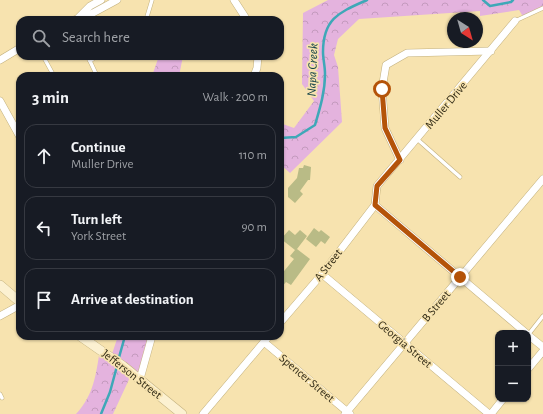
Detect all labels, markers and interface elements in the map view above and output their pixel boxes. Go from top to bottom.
north arrow [447,12,483,48]
search box [16,16,284,60]
icon: search [30,27,52,49]
text: Search here [62,30,130,45]
water label: Napa Creek [306,43,320,97]
street label: Muller Drive [423,79,469,131]
route start [373,80,391,98]
text: 3 min [32,89,69,106]
text: Walk · 200 m [202,91,268,104]
text: Continue [71,140,126,155]
icon: ahead [33,145,55,167]
text: 110 m [239,149,267,162]
text: Muller Drive [71,158,133,171]
text: Turn left [71,212,122,227]
icon: left [33,217,55,239]
text: 90 m [241,221,267,234]
text: York Street [71,230,126,243]
street label: A Street [312,247,344,283]
route end [451,268,469,286]
street label: B Street [420,288,452,324]
icon: arrive [33,289,55,311]
text: Arrive at destination [71,292,194,307]
street label: Georgia Street [376,318,435,370]
map controls [495,330,531,402]
button: + [495,330,531,366]
street label: Jefferson Street [100,347,164,401]
street label: Spencer Street [277,352,337,404]
button: − [495,366,531,402]

